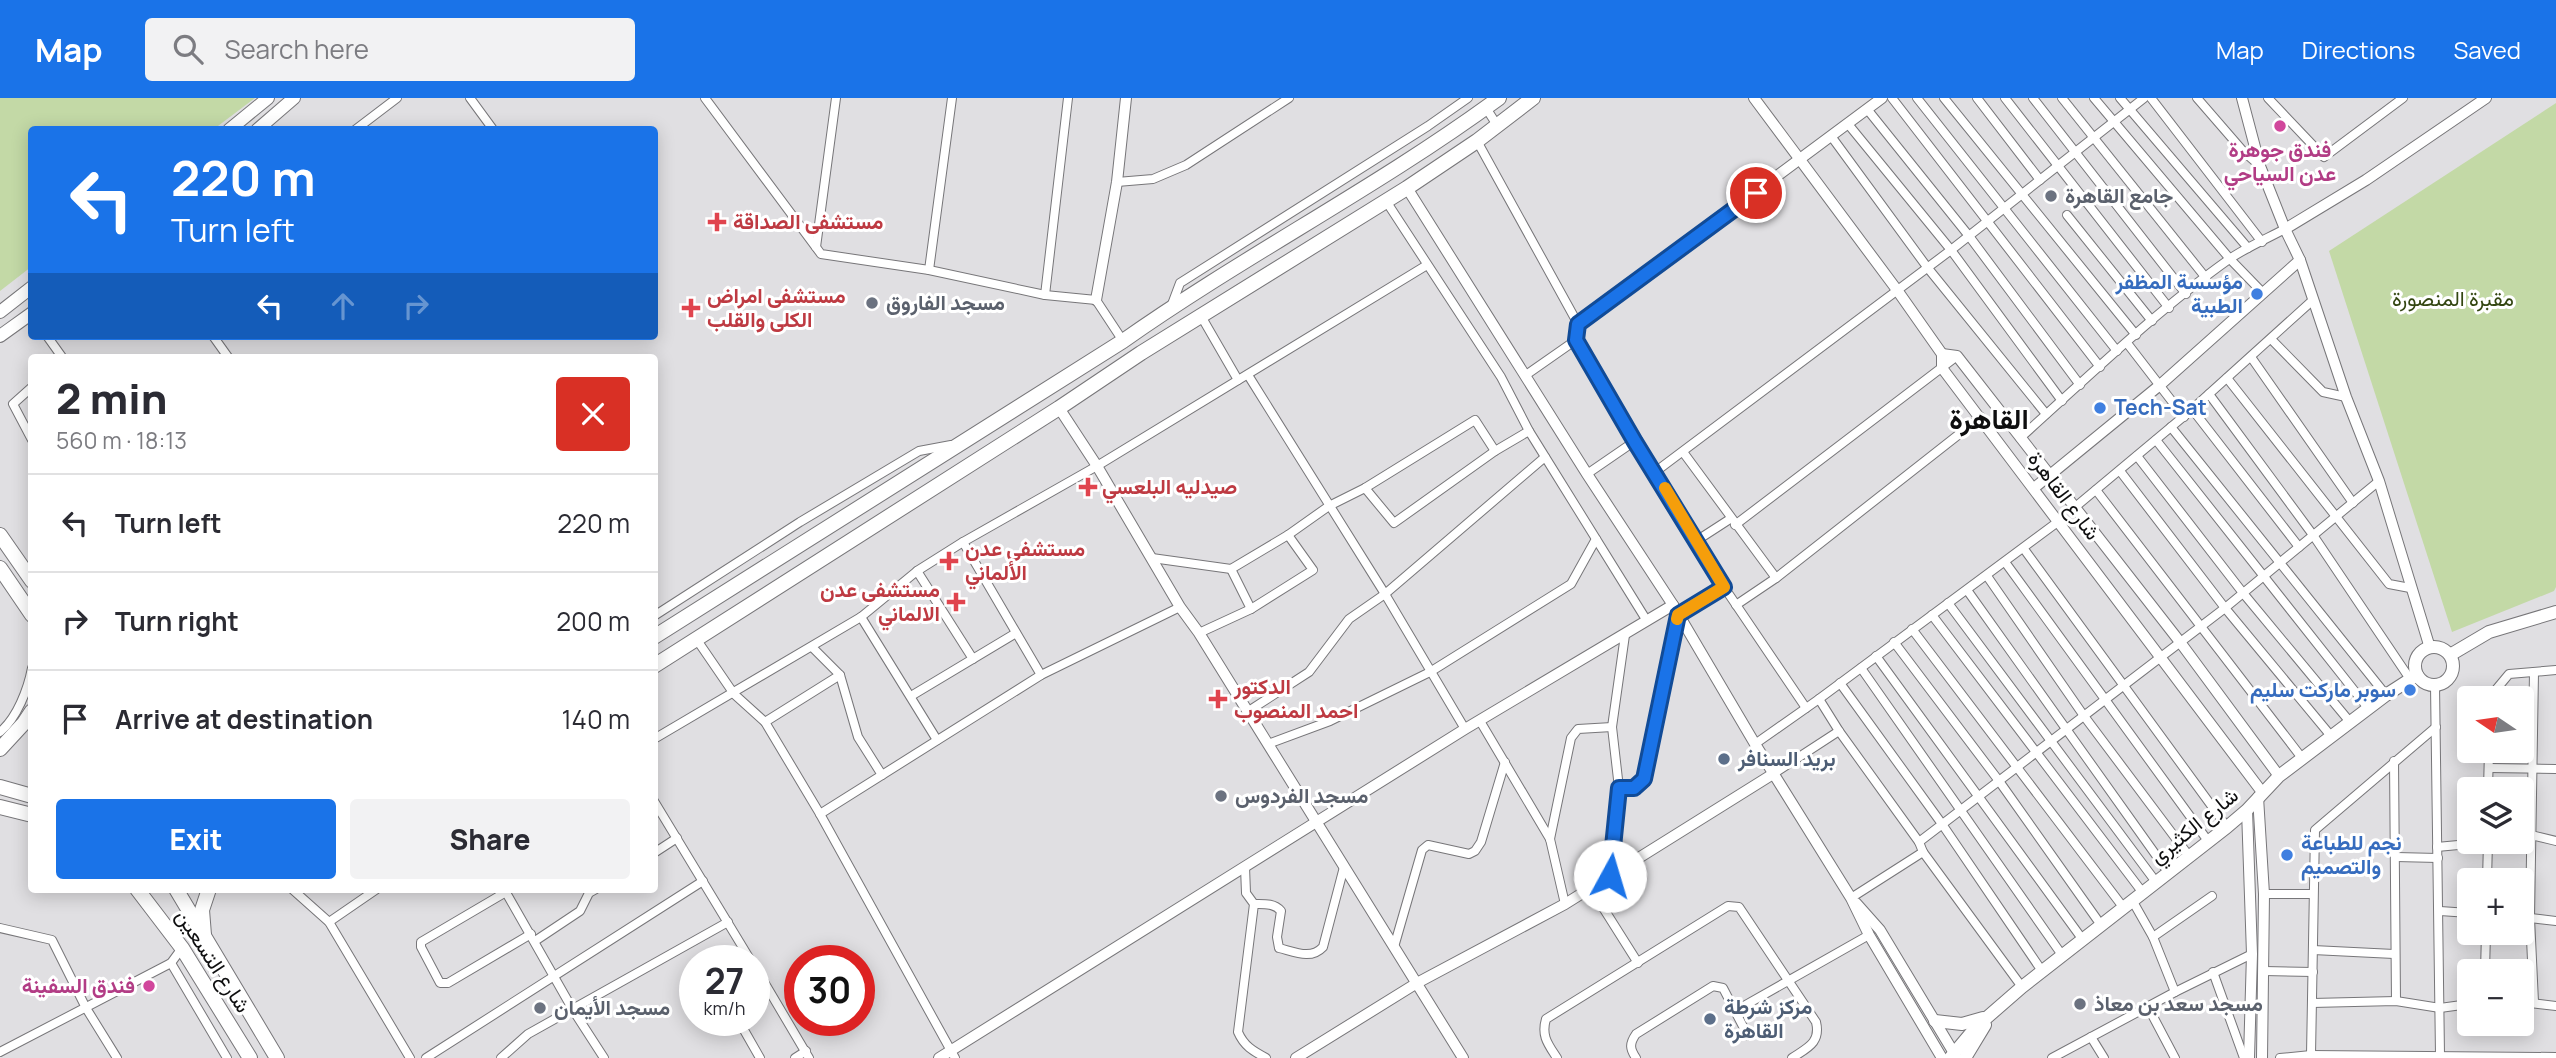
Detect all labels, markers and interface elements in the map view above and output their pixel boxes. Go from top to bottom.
search box [145,18,635,81]
text: Map [35,27,103,72]
icon: search [169,30,207,68]
text: Search here [225,31,369,67]
text: Map [2216,33,2264,66]
text: Directions [2302,33,2415,66]
text: Saved [2453,33,2521,66]
marker: فندق جوهرة عدن السياحي [2272,118,2288,134]
place label: فندق جوهرة عدن السياحي [2224,135,2336,191]
text: 220 m [171,144,315,211]
icon: left [56,154,147,245]
pin [1726,163,1786,223]
icon: arrive [1737,174,1775,212]
place label: جامع القاهرة [2065,181,2173,210]
marker: جامع القاهرة [2043,188,2059,204]
place label: مستشفى الصداقة [733,207,883,235]
text: Turn left [171,208,295,252]
marker: مستشفى الصداقة [707,212,727,232]
place label: مؤسسة المظفر الطبية [2115,267,2243,319]
place label: مستشفى امراض الكلى والقلب [707,281,846,333]
park label: مقبرة المنصورة [2392,284,2514,312]
marker: مؤسسة المظفر الطبية [2249,286,2265,302]
icon: left [251,287,289,325]
icon: ahead [324,287,362,325]
icon: right [397,287,435,325]
place label: مسجد الفاروق [886,288,1005,316]
marker: مسجد الفاروق [864,295,880,311]
marker: مستشفى امراض الكلى والقلب [681,298,701,318]
text: 2 min [56,369,167,427]
button: close [556,377,630,451]
place label: Tech-Sat [2114,393,2207,421]
district label: القاهرة [1949,399,2029,437]
marker: Tech-Sat [2092,400,2108,416]
text: 560 m · 18:13 [56,424,187,456]
street label: شارع القاهرة [2021,445,2107,546]
place label: صيدليه البلعسي [1102,472,1237,504]
marker: صيدليه البلعسي [1080,479,1096,495]
icon: left [56,504,94,542]
text: Turn left [115,505,222,541]
text: 220 m [557,505,630,541]
place label: مستشفى عدن الألماني [965,534,1085,590]
marker: مستشفى عدن الألماني [939,551,959,571]
place label: مستشفى عدن الالماني [820,575,940,631]
marker: مستشفى عدن الالماني [946,592,966,612]
icon: right [56,602,94,640]
text: Turn right [115,603,239,639]
text: 200 m [556,603,630,639]
place label: الدكتور احمد المنصوب [1233,672,1359,724]
place label: سوبر ماركت سليم [2250,675,2396,704]
marker: سوبر ماركت سليم [2402,682,2418,698]
north arrow [2457,686,2534,763]
map controls [2457,686,2534,1036]
marker: الدكتور احمد المنصوب [1208,689,1228,709]
icon: arrive [56,700,94,738]
text: Arrive at destination [115,701,373,737]
text: 140 m [561,701,630,737]
place label: بريد السنافر [1737,744,1836,772]
marker: بريد السنافر [1716,751,1732,767]
button: layers [2457,777,2534,854]
place label: مسجد الفردوس [1235,781,1368,809]
street label: شارع الكثيري [2143,781,2246,873]
marker: مسجد الفردوس [1213,788,1229,804]
button: Exit [56,799,336,879]
button: Share [350,799,630,879]
place label: نجم للطباعة والتصميم [2301,828,2402,881]
position arrow [1573,839,1647,913]
marker: نجم للطباعة والتصميم [2279,847,2295,863]
button: + [2457,868,2534,945]
street label: شارع التسعين [169,903,258,1018]
speed limit sign: 30 [784,945,875,1036]
text: 27 [705,957,744,1005]
button: − [2457,959,2534,1036]
place label: فندق السفينة [22,971,135,999]
marker: فندق السفينة [141,978,157,994]
place label: مسجد سعد بن معاذ [2094,989,2263,1017]
place label: مركز شرطة القاهرة [1724,992,1812,1044]
place label: مسجد الأيمان [554,993,670,1021]
text: km/h [704,996,745,1020]
marker: مسجد سعد بن معاذ [2072,996,2088,1012]
marker: مسجد الأيمان [532,1000,548,1016]
marker: مركز شرطة القاهرة [1702,1011,1718,1027]

